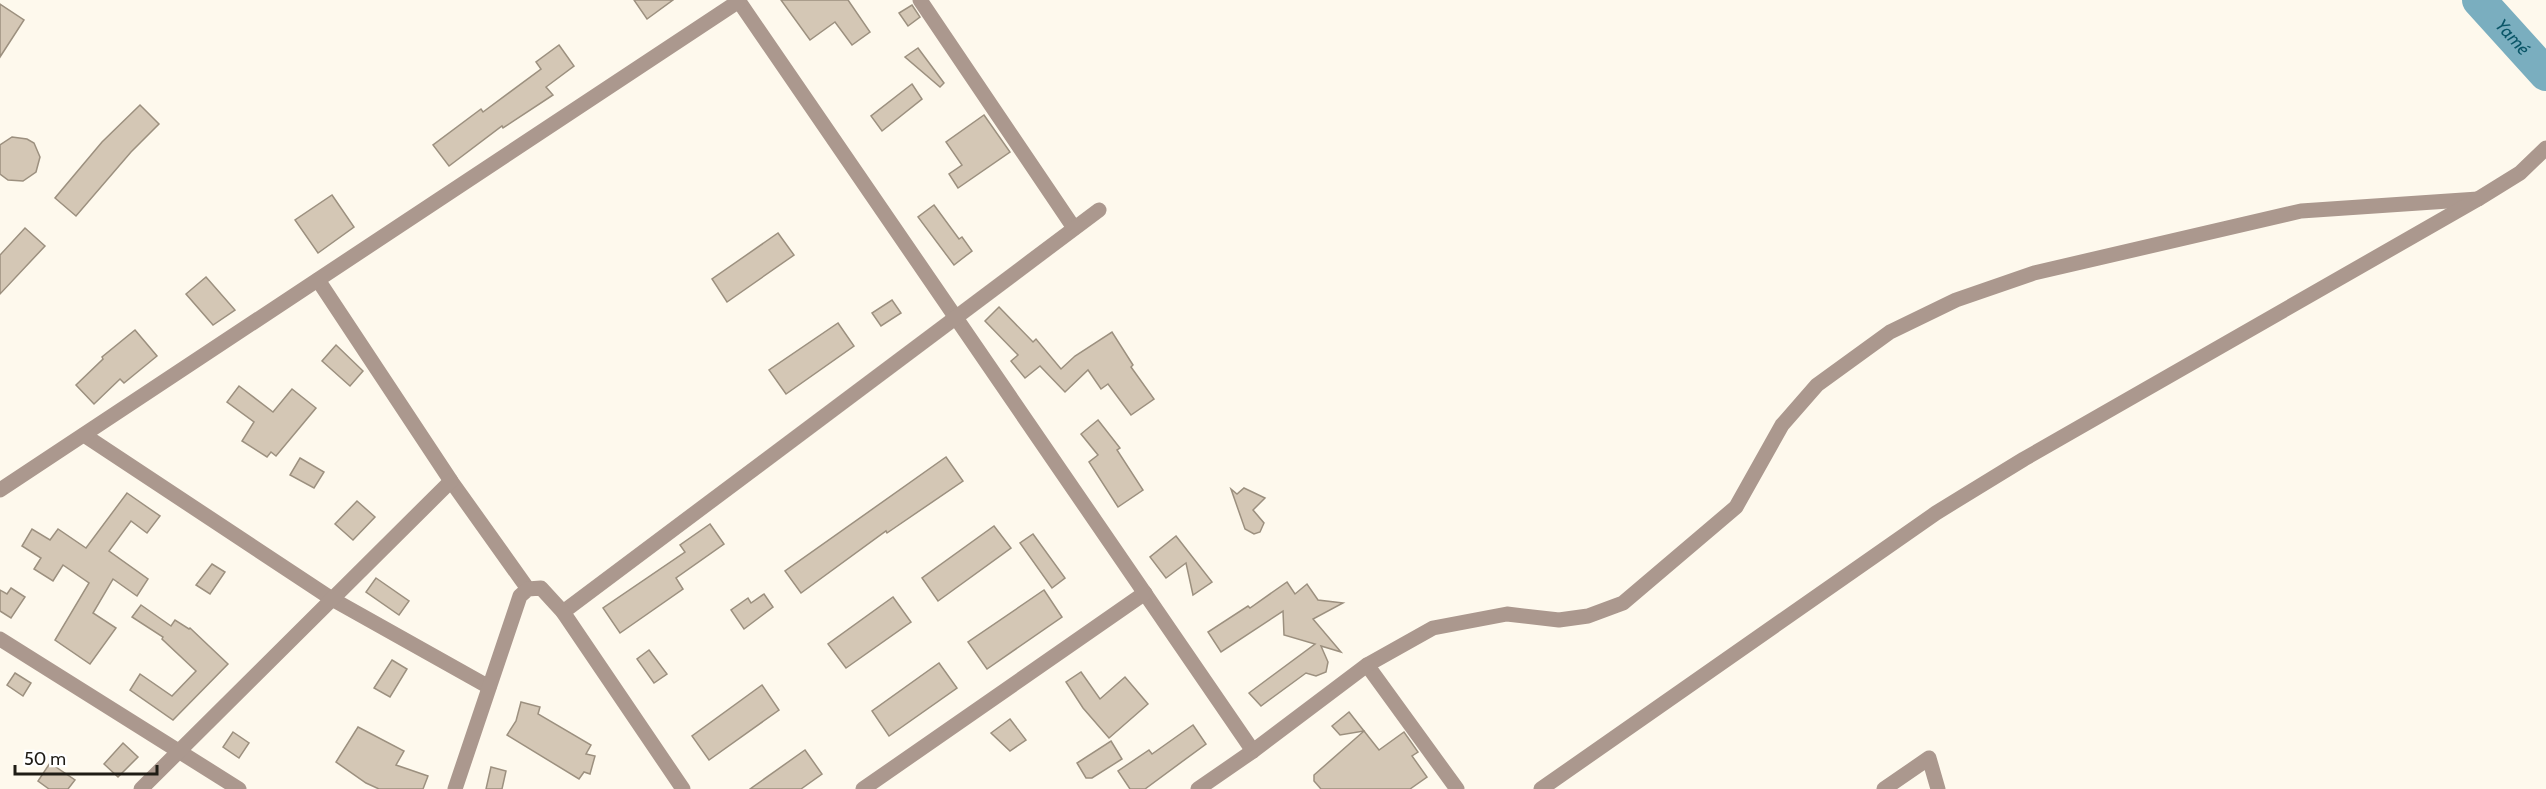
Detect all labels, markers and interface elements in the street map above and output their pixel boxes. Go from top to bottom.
water label: Yamé [2491,14,2534,60]
scale bar [15,738,158,776]
text: 50 m [24,748,66,770]

